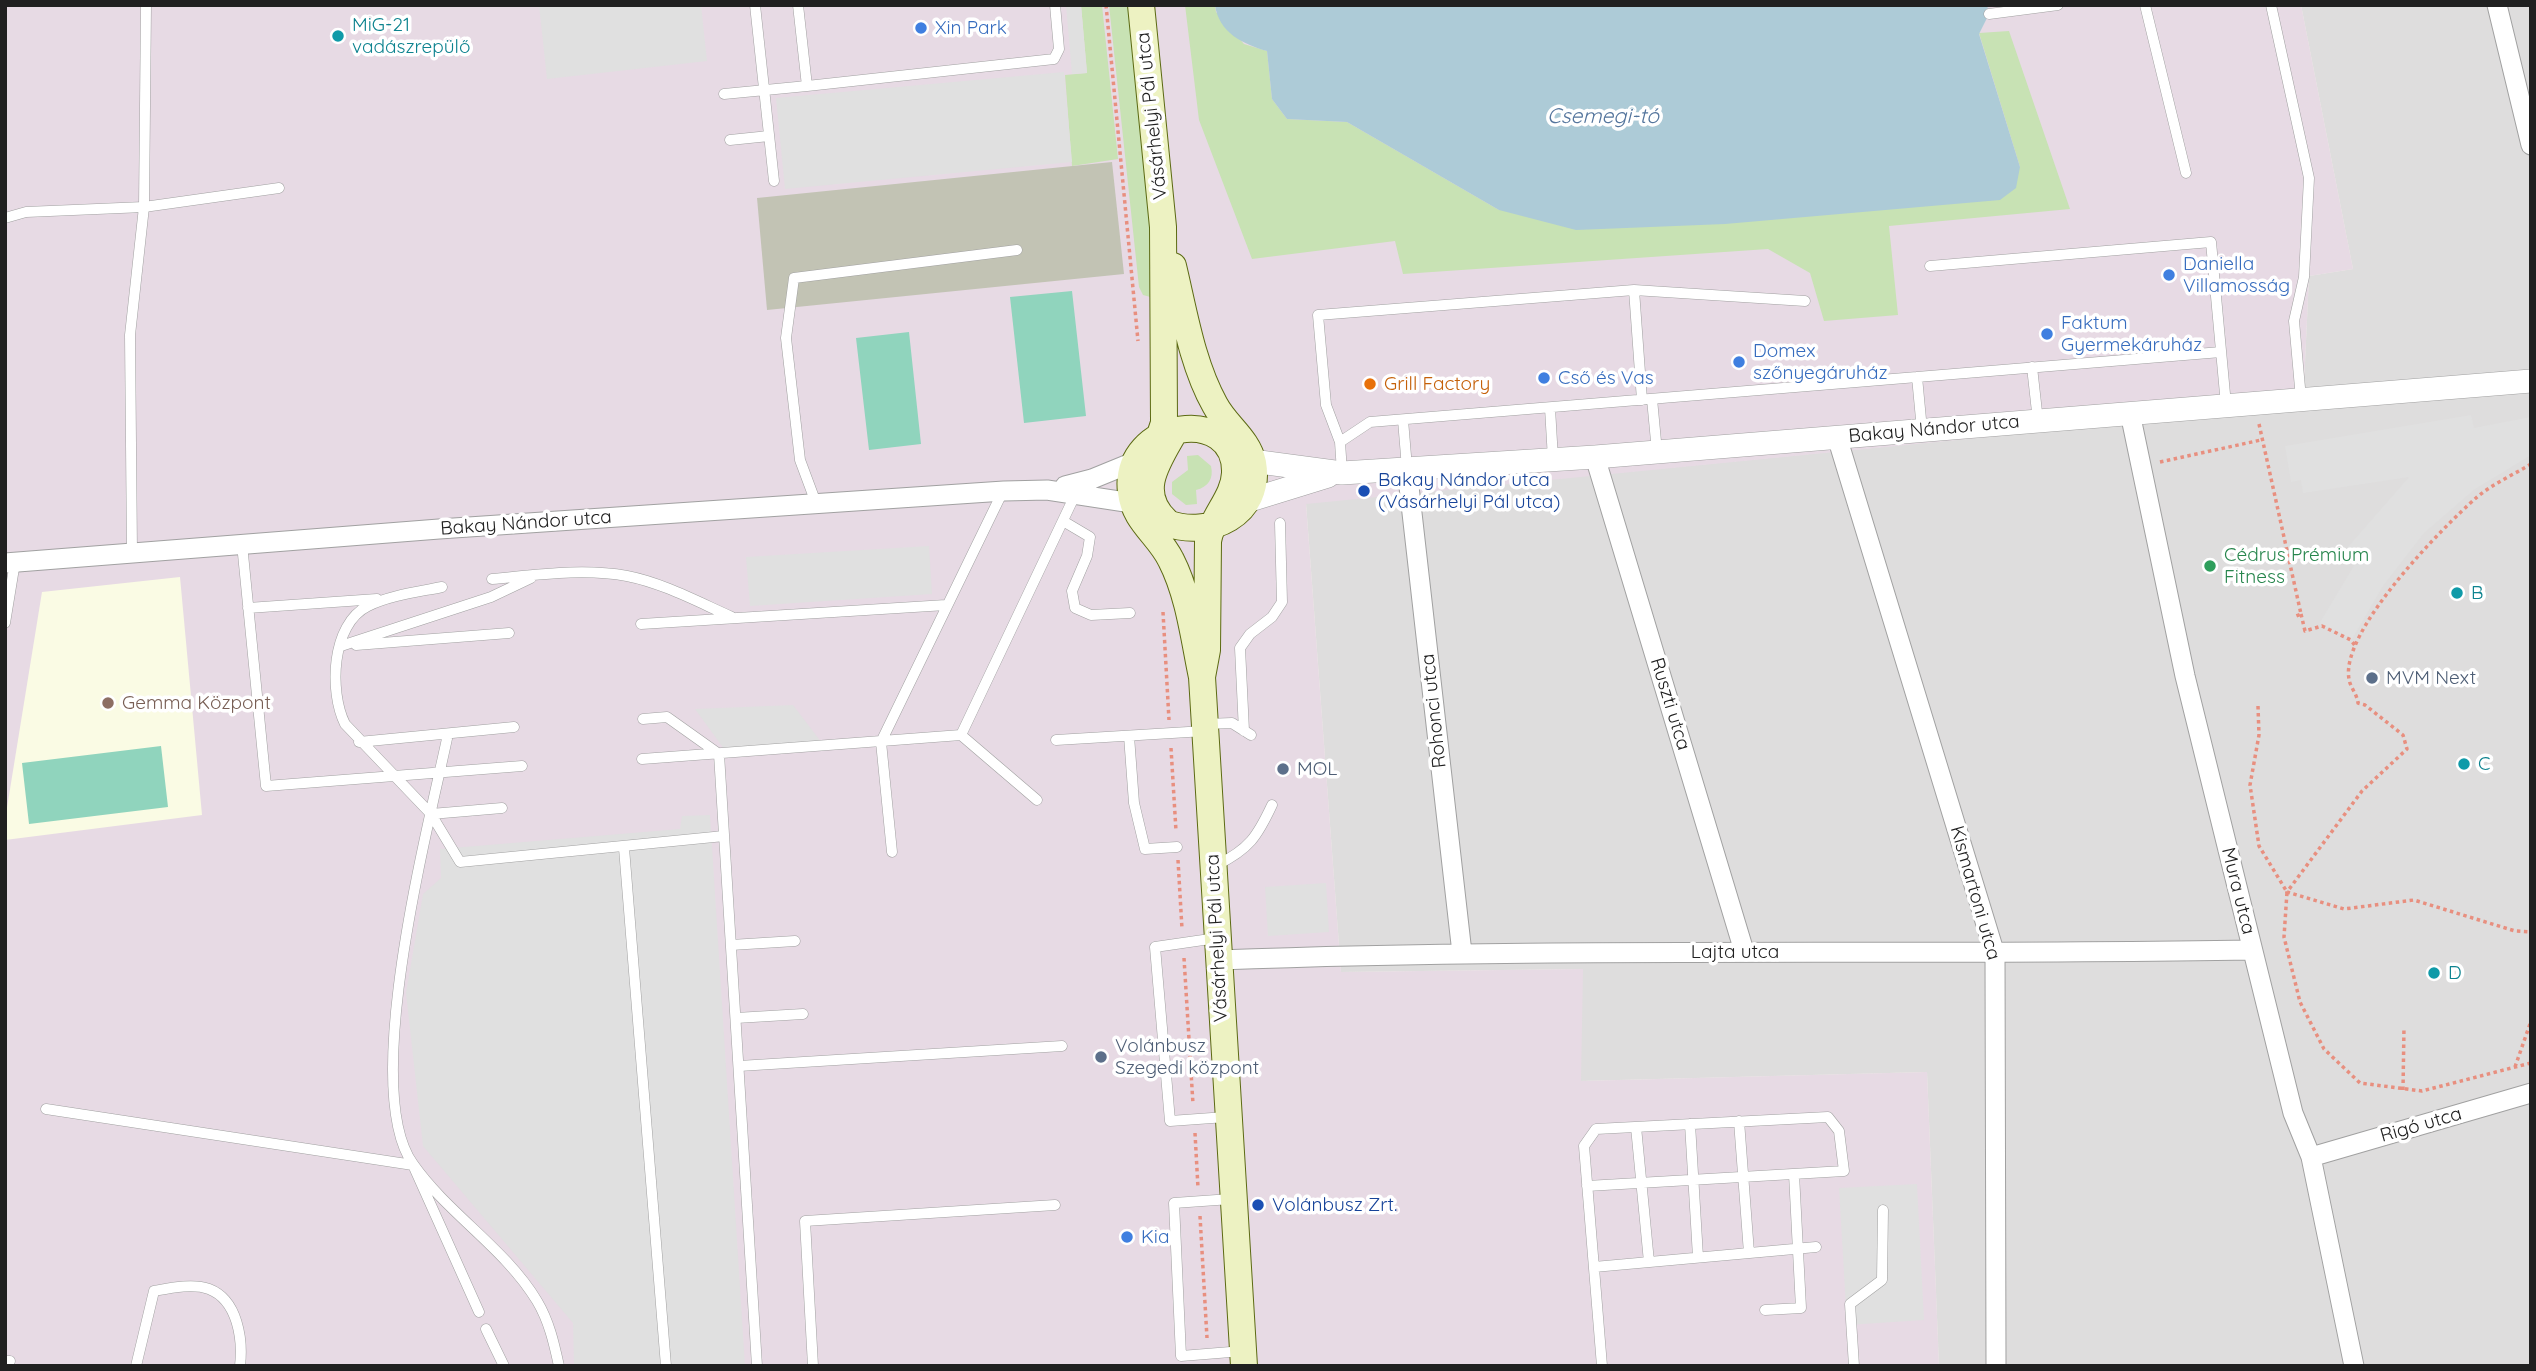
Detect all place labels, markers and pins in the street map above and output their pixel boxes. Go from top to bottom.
place label: MiG-21 vadászrepülő [352,14,470,58]
place label: Xin Park [935,17,1007,39]
marker: Xin Park [913,20,929,36]
marker: MiG-21 vadászrepülő [330,28,346,44]
place label: Daniella Villamosság [2183,253,2290,297]
marker: Daniella Villamosság [2161,267,2177,283]
place label: Faktum Gyermekáruház [2061,312,2202,356]
marker: Faktum Gyermekáruház [2039,326,2055,342]
place label: Domex szőnyegáruház [1753,340,1888,384]
marker: Domex szőnyegáruház [1731,354,1747,370]
place label: Cső és Vas [1558,367,1654,389]
marker: Cső és Vas [1536,370,1552,386]
place label: Grill Factory [1384,373,1490,395]
marker: Grill Factory [1362,376,1378,392]
place label: Bakay Nándor utca (Vásárhelyi Pál utca) [1378,469,1560,513]
marker: Bakay Nándor utca (Vásárhelyi Pál utca) [1356,483,1372,499]
place label: Cédrus Prémium Fitness [2224,544,2369,588]
marker: Cédrus Prémium Fitness [2202,558,2218,574]
place label: B [2471,582,2483,604]
marker: B [2449,585,2465,601]
place label: MVM Next [2386,667,2476,689]
marker: MVM Next [2364,670,2380,686]
place label: Gemma Központ [122,692,271,714]
marker: Gemma Központ [100,695,116,711]
place label: C [2478,753,2490,775]
marker: C [2456,756,2472,772]
place label: MOL [1297,758,1337,780]
marker: MOL [1275,761,1291,777]
place label: D [2448,962,2462,984]
marker: D [2426,965,2442,981]
place label: Volánbusz Szegedi központ [1115,1035,1259,1079]
marker: Volánbusz Szegedi központ [1093,1049,1109,1065]
place label: Volánbusz Zrt. [1272,1194,1397,1216]
marker: Volánbusz Zrt. [1250,1197,1266,1213]
place label: Kia [1141,1226,1169,1248]
marker: Kia [1119,1229,1135,1245]

